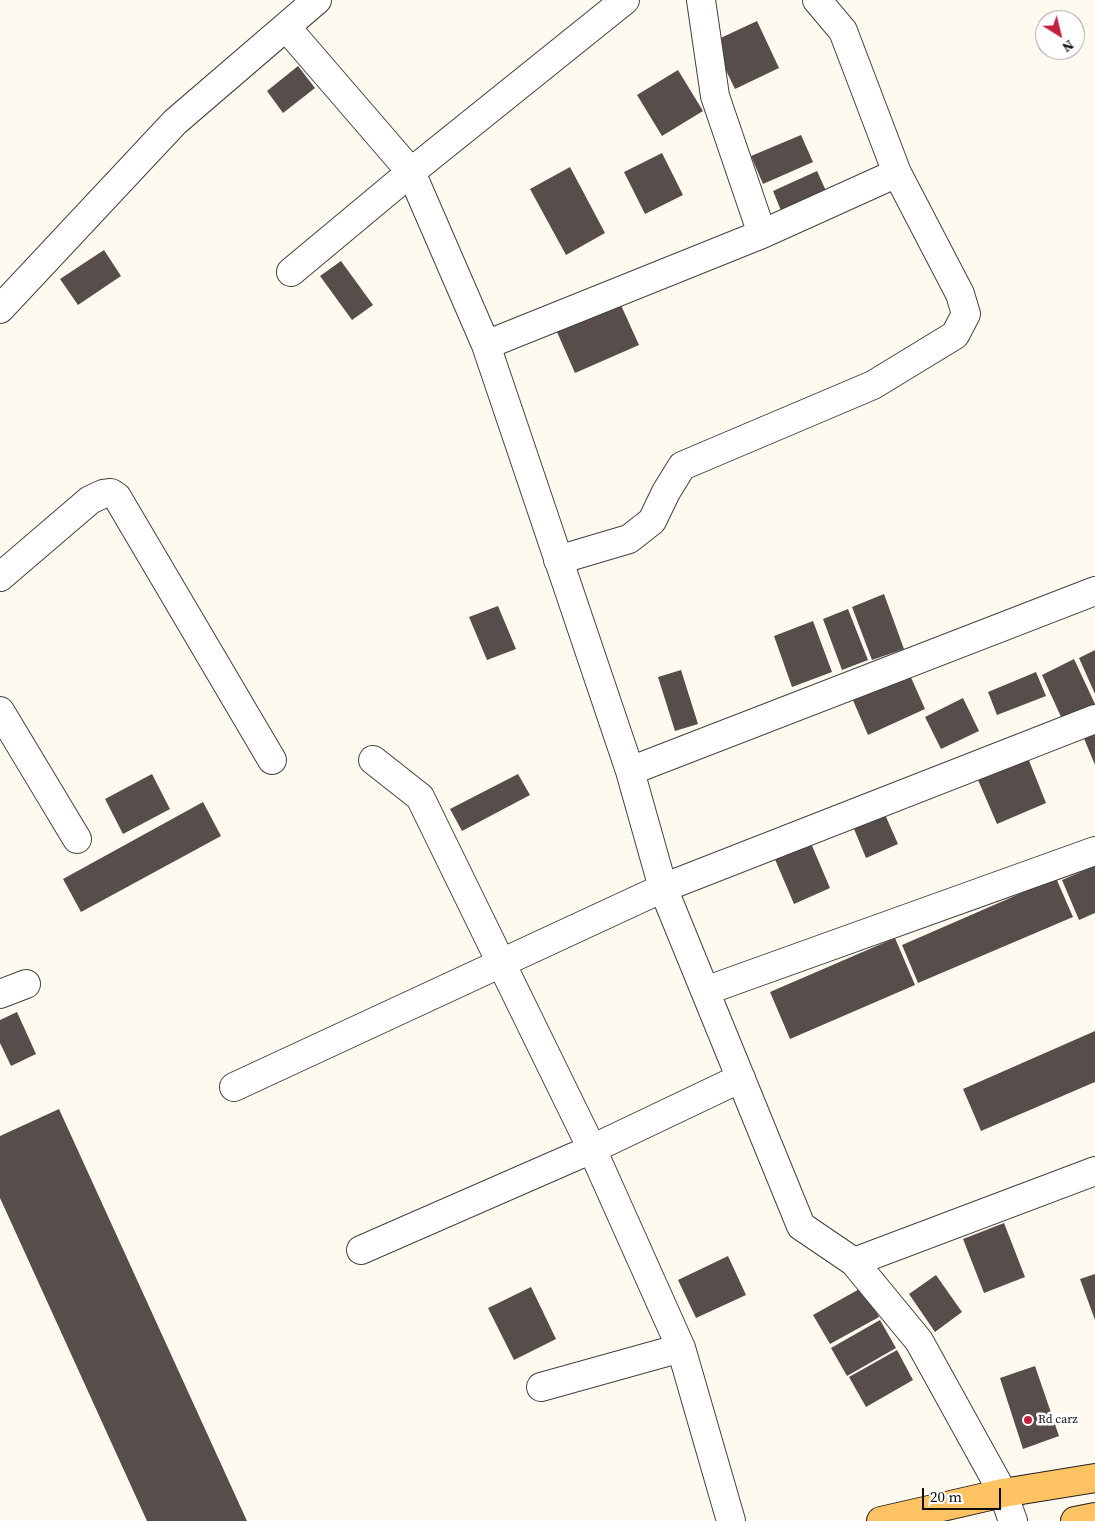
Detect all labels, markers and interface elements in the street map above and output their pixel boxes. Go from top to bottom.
north arrow [1035,10,1085,60]
text: N [1058,35,1078,57]
place label: Rd carz [1038,1413,1078,1427]
marker: Rd carz [1022,1414,1034,1426]
scale bar [925,1478,1004,1510]
text: 20 m [930,1486,962,1507]

